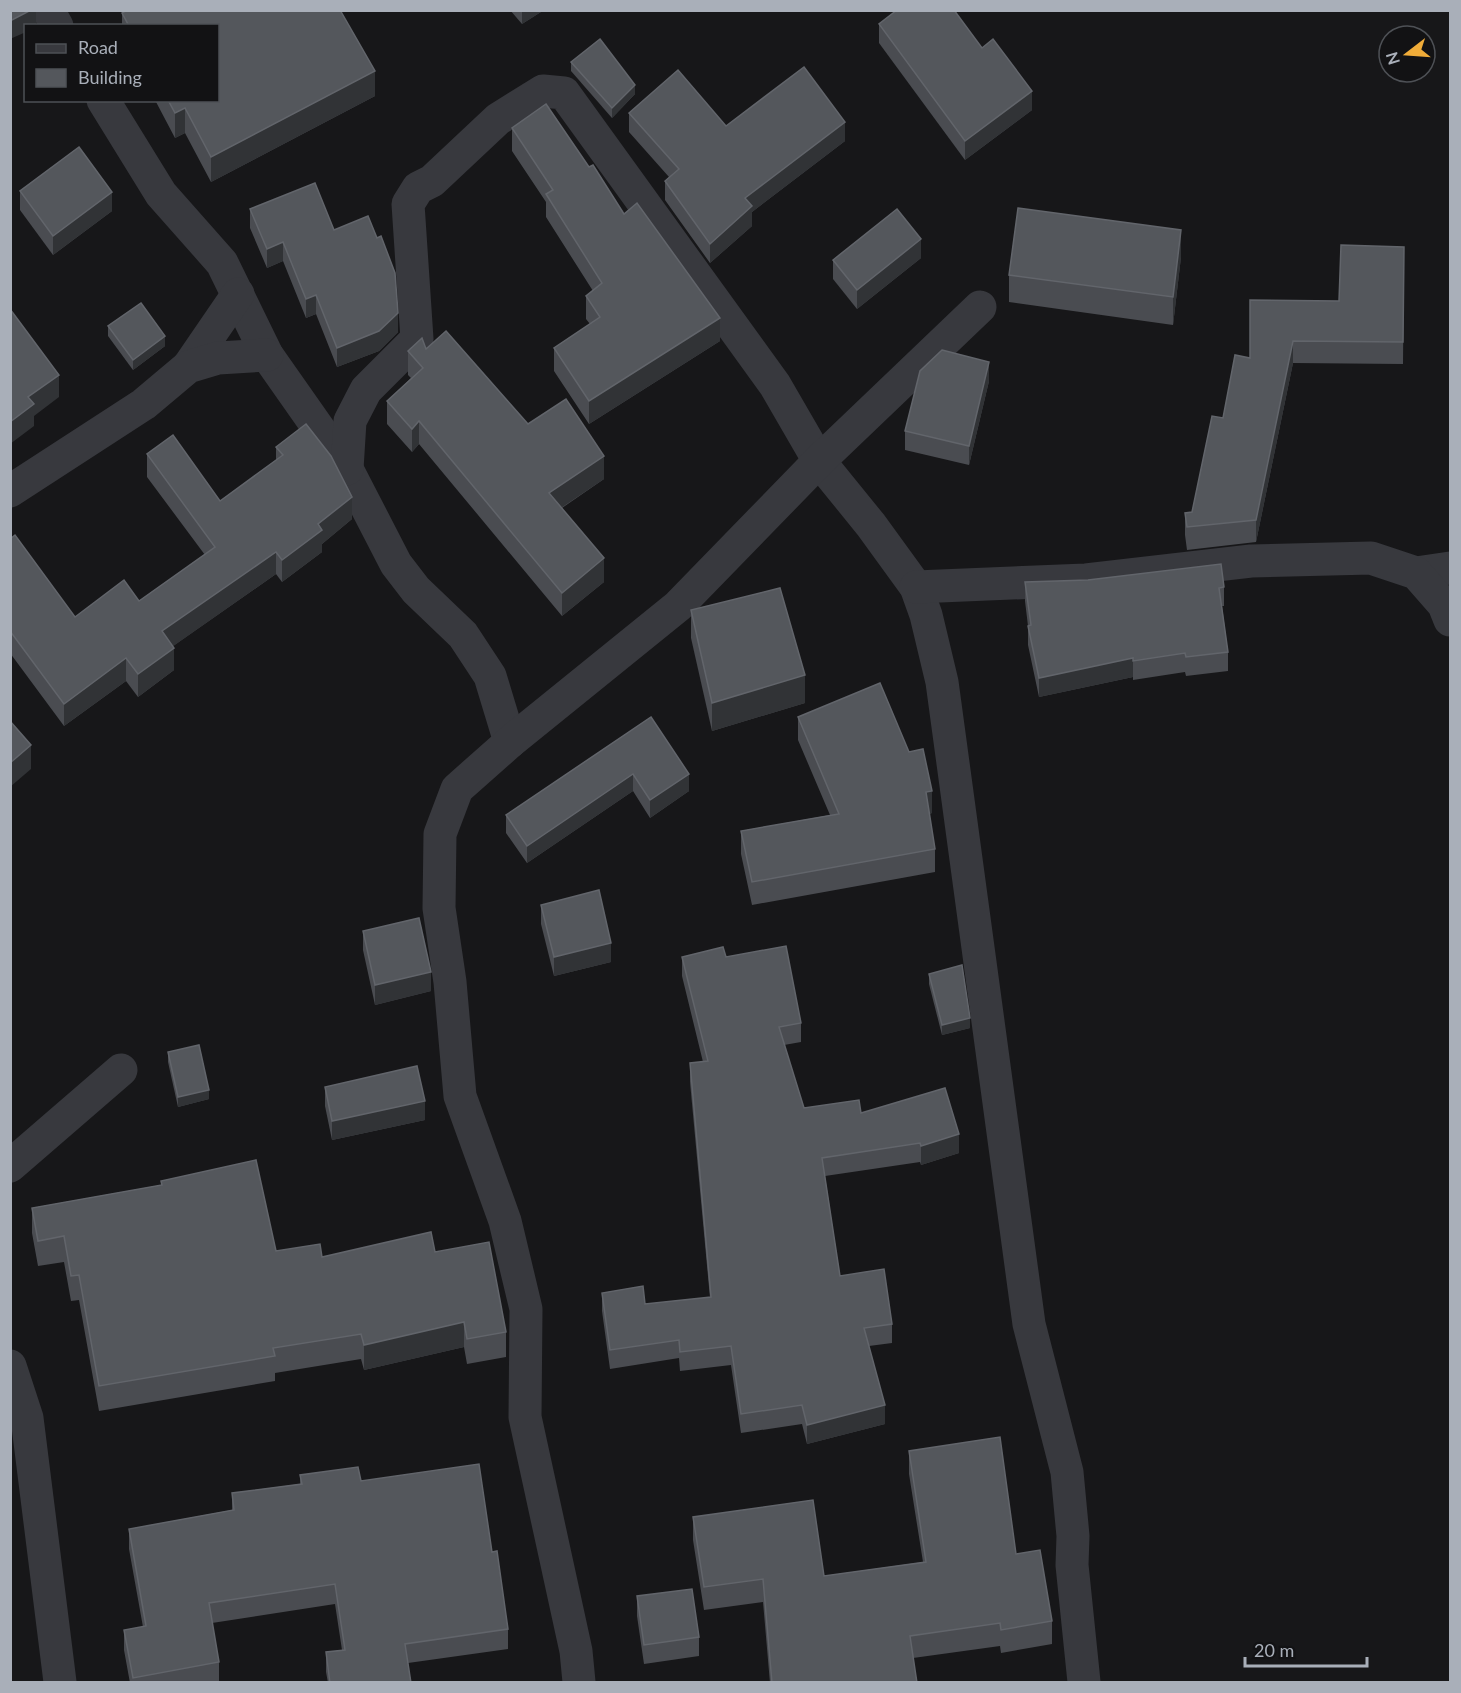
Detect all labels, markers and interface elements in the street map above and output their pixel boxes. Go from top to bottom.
legend [24,24,219,102]
north arrow [1377,24,1437,84]
text: Road [78,36,118,58]
text: N [1381,50,1403,67]
text: Building [78,66,142,88]
scale bar [1245,1630,1366,1668]
text: 20 m [1254,1639,1294,1661]

